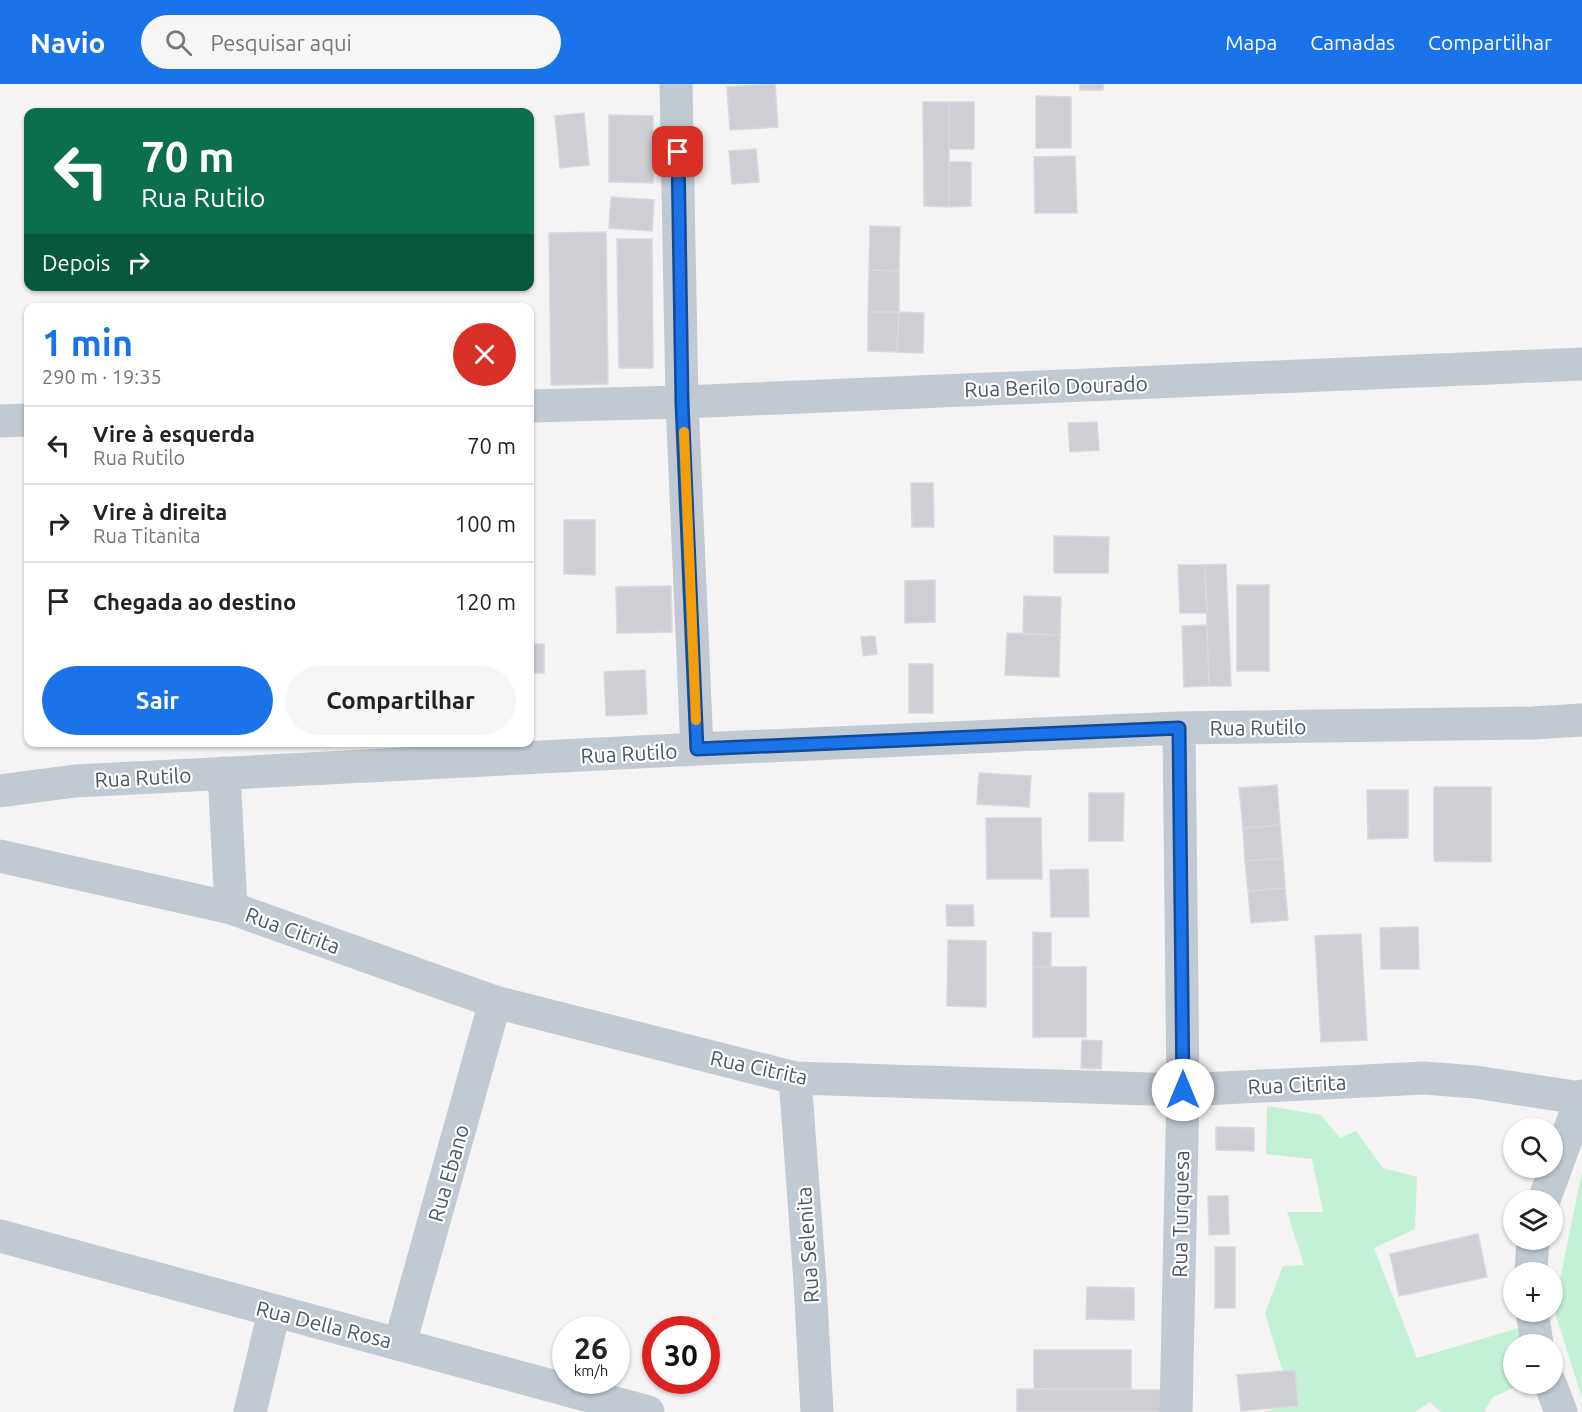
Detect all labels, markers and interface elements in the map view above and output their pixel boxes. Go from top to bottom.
search box [141,15,561,69]
icon: search [162,26,195,59]
text: Navio [30,27,105,58]
text: Pesquisar aqui [210,30,352,55]
text: Mapa [1225,30,1277,54]
text: Camadas [1310,30,1395,54]
text: Compartilhar [1428,30,1552,54]
pin [652,126,703,177]
icon: left [42,132,120,210]
text: 70 m [141,133,235,180]
icon: arrive [661,135,694,168]
text: Rua Rutilo [141,182,266,212]
icon: right [122,246,155,279]
text: Depois [42,250,110,275]
text: 1 min [42,322,133,363]
button: close [453,323,516,386]
text: 290 m · 19:35 [42,365,162,388]
street label: Rua Berilo Dourado [964,371,1148,401]
text: Vire à esquerda [93,421,255,446]
icon: left [42,429,75,462]
text: 70 m [467,433,516,458]
text: Rua Rutilo [93,446,185,469]
text: Vire à direita [93,499,227,524]
icon: right [42,507,75,540]
text: 100 m [455,511,516,536]
text: Rua Titanita [93,524,201,547]
icon: arrive [42,585,75,618]
text: Chegada ao destino [93,589,296,614]
text: 120 m [455,589,516,614]
button: Sair [42,666,273,735]
button: Compartilhar [285,666,516,735]
street label: Rua Rutilo [1209,714,1307,740]
street label: Rua Rutilo [580,738,678,768]
street label: Rua Rutilo [94,762,192,792]
street label: Rua Citrita [242,902,344,958]
street label: Rua Citrita [708,1045,810,1089]
position arrow [1151,1058,1215,1122]
street label: Rua Citrita [1247,1069,1347,1099]
map controls [1503,1118,1563,1394]
button: search [1503,1118,1563,1178]
street label: Rua Ebano [423,1122,473,1224]
street label: Rua Turquesa [1167,1150,1193,1278]
street label: Rua Selenita [791,1186,823,1304]
button: layers [1503,1190,1563,1250]
button: + [1503,1262,1563,1322]
street label: Rua Della Rosa [254,1296,394,1352]
speed limit sign: 30 [642,1316,720,1394]
text: 26 [574,1331,608,1365]
button: − [1503,1334,1563,1394]
text: km/h [574,1362,608,1379]

